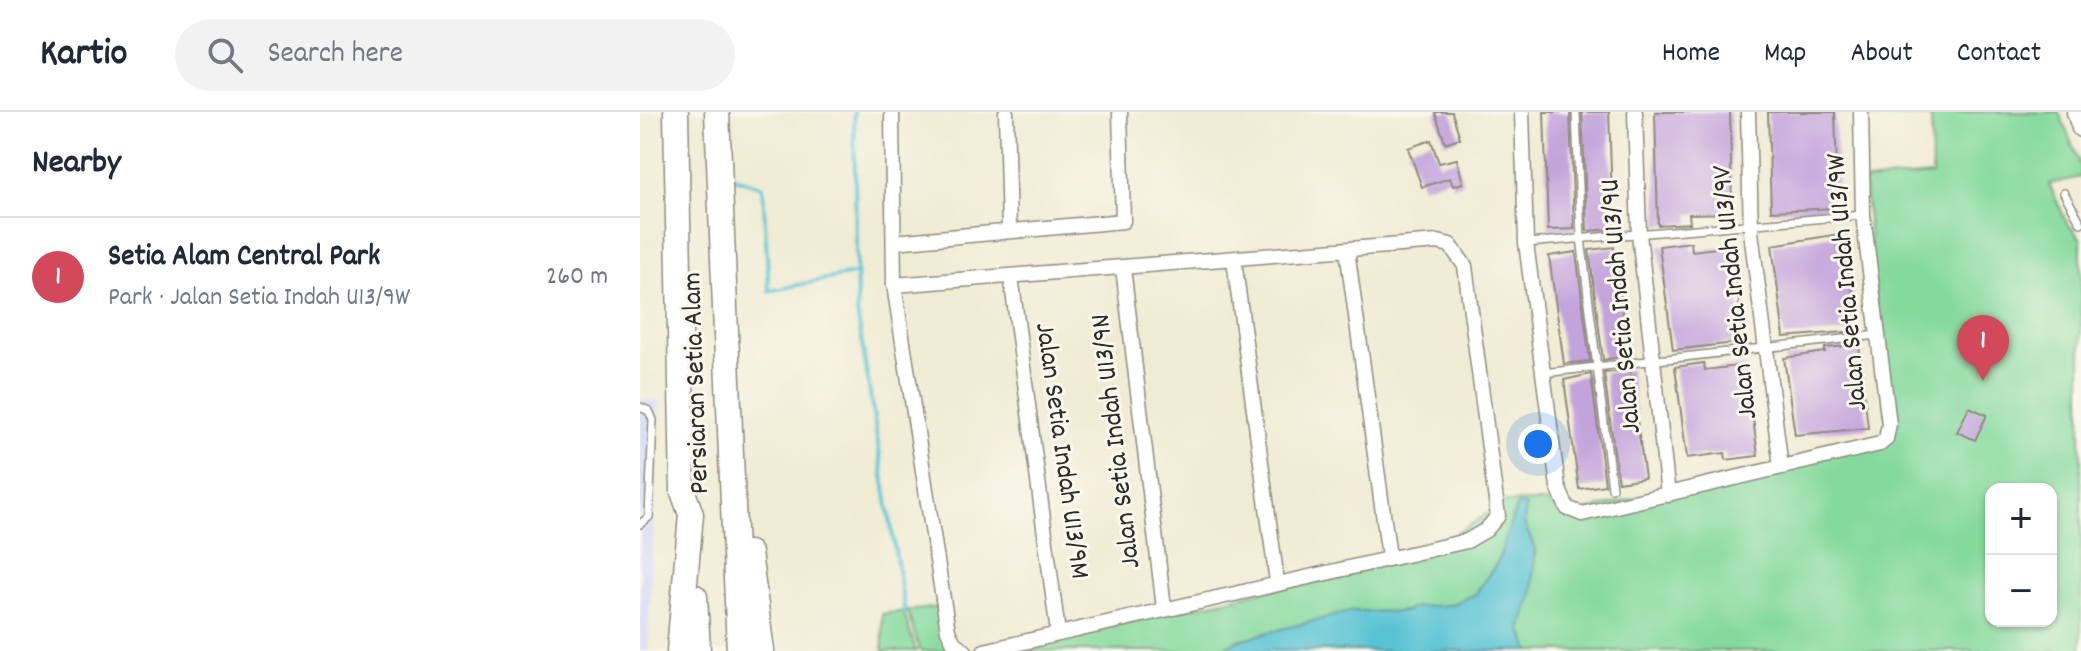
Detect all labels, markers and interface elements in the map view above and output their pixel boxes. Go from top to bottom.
search box [175,19,735,91]
text: Kartio [40,28,127,83]
icon: search [203,33,247,77]
text: Search here [267,34,403,77]
text: Home [1662,35,1720,75]
text: Map [1764,35,1806,75]
text: About [1850,35,1913,75]
text: Contact [1957,35,2041,75]
text: Nearby [32,140,121,189]
street label: Jalan Setia Indah U13/9W [1818,151,1880,412]
street label: Jalan Setia Indah U13/9V [1704,162,1770,421]
street label: Jalan Setia Indah U13/9U [1592,177,1654,435]
text: Setia Alam Central Park [108,237,380,280]
text: 1 [55,259,61,296]
text: 260 m [546,259,608,296]
street label: Persiaran Setia Alam [674,271,722,495]
text: Park · Jalan Setia Indah U13/9W [108,280,410,317]
street label: Jalan Setia Indah U13/9N [1083,312,1153,570]
pin: 1 [1957,315,2009,381]
street label: Jalan Setia Indah U13/9M [1022,320,1098,582]
your location [1518,424,1558,464]
map controls [1985,483,2057,627]
button: + [1985,483,2057,555]
button: − [1985,555,2057,627]

